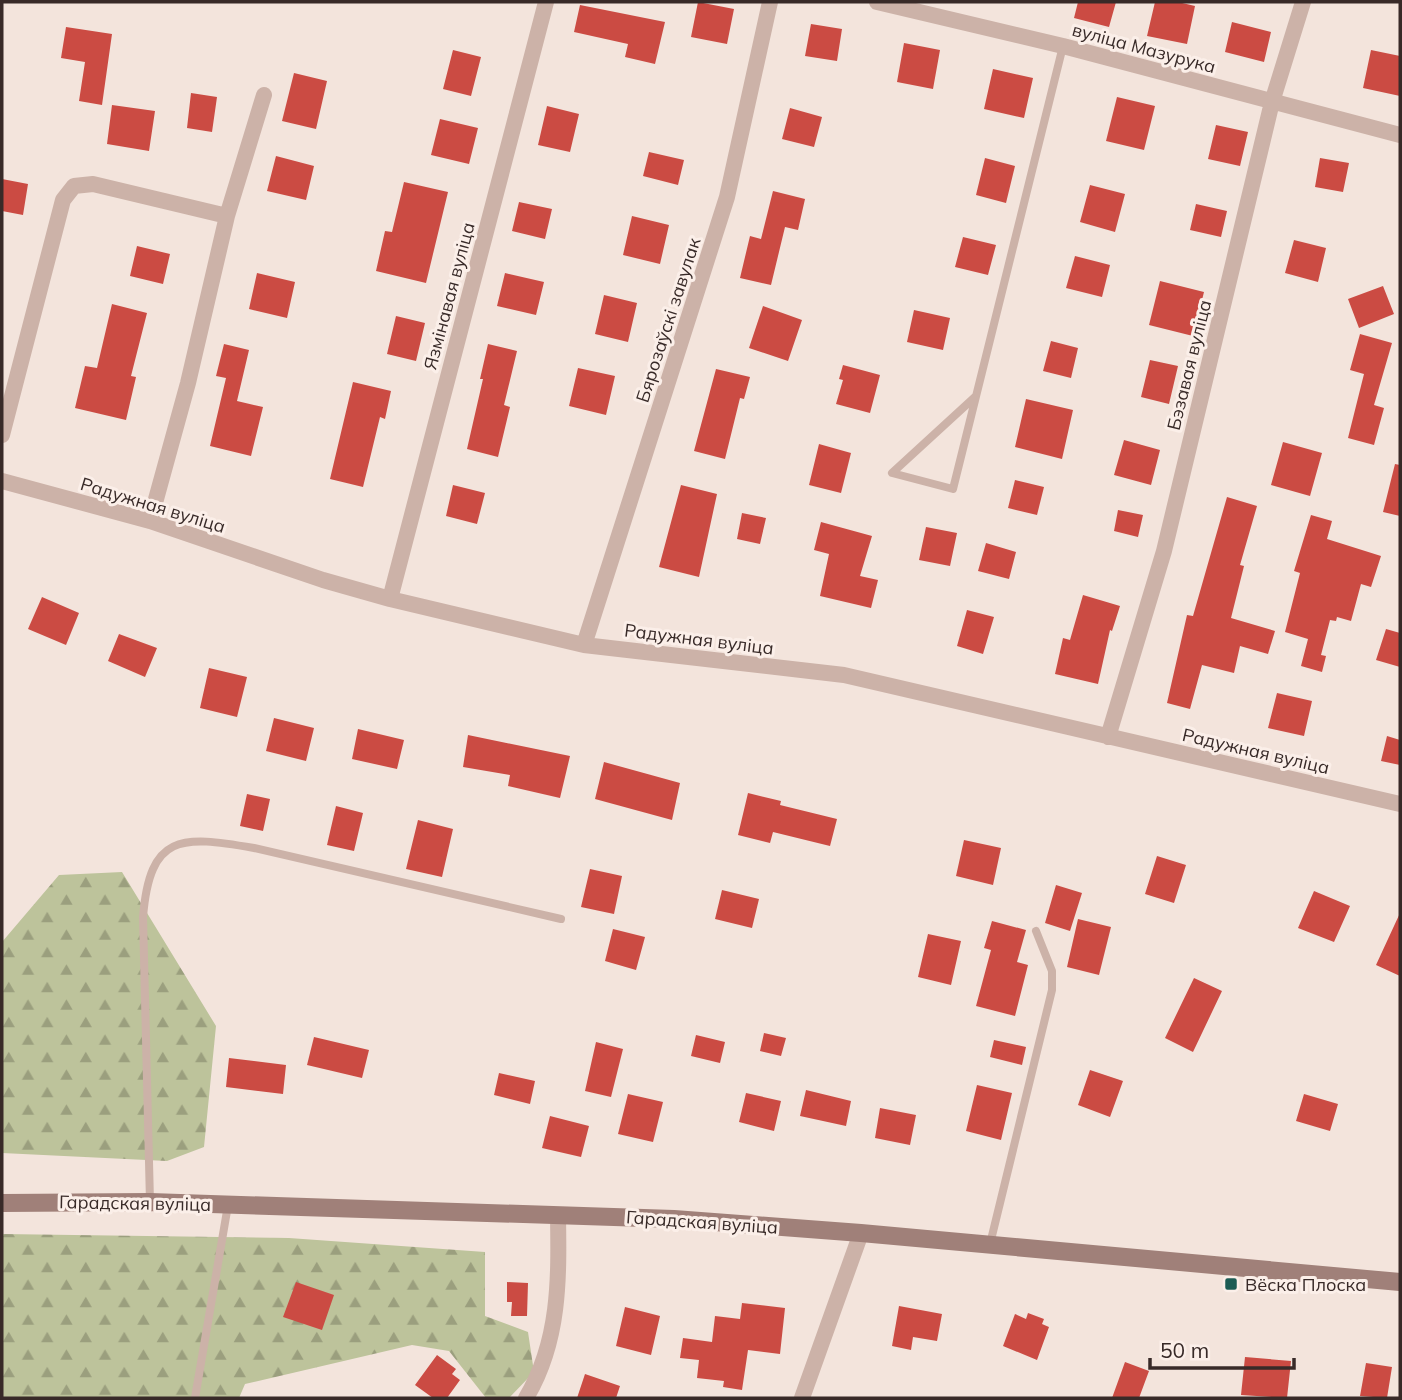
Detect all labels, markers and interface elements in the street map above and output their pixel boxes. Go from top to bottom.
street label: вуліца Мазурука [1070,18,1218,78]
street label: Язмінавая вуліца [418,220,480,372]
street label: Бярозаўскі завулак [631,234,706,405]
street label: Бэзавая вуліца [1162,297,1216,433]
street label: Радужная вуліца [78,472,228,538]
street label: Радужная вуліца [623,618,775,660]
street label: Радужная вуліца [1180,723,1332,779]
street label: Гарадская вуліца [59,1190,211,1216]
street label: Гарадская вуліца [625,1205,779,1239]
place label: Вёска Плоска [1245,1273,1366,1296]
marker: Вёска Плоска [1223,1276,1239,1292]
scale bar [1150,1326,1294,1370]
text: 50 m [1160,1337,1209,1363]

